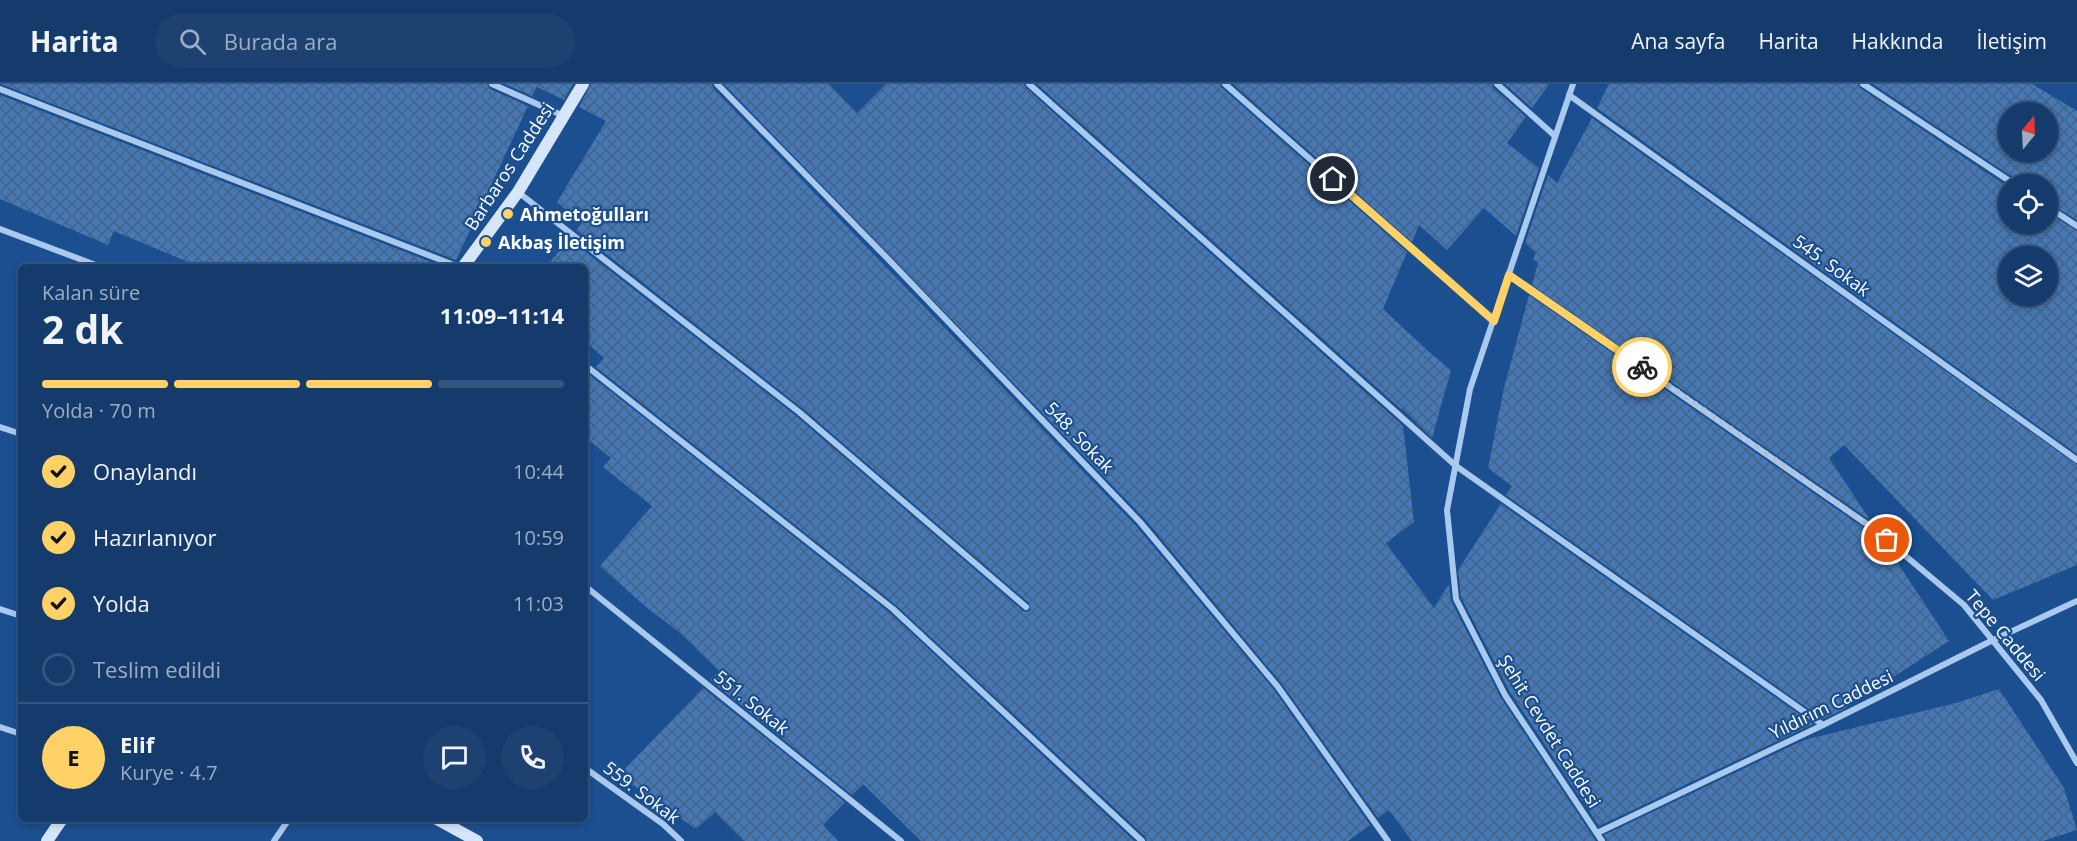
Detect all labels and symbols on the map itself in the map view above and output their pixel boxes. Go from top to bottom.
street label: Barbaros Caddesi [459,97,559,235]
north arrow [1998,102,2058,162]
pin [1307,153,1358,204]
place label: Ahmetoğulları [520,202,649,226]
marker: Ahmetoğulları [501,207,515,221]
street label: 545. Sokak [1789,229,1876,301]
place label: Akbaş İletişim [498,230,625,254]
marker: Akbaş İletişim [479,235,493,249]
courier [1612,337,1672,397]
street label: 548. Sokak [1040,396,1120,478]
pin [1861,514,1912,565]
street label: Tepe Caddesi [1961,584,2051,686]
street label: Şehit Cevdet Caddesi [1493,650,1607,812]
street label: 551. Sokak [710,664,795,740]
street label: Yıldırım Caddesi [1765,664,1897,744]
street label: 559. Sokak [599,755,686,829]

